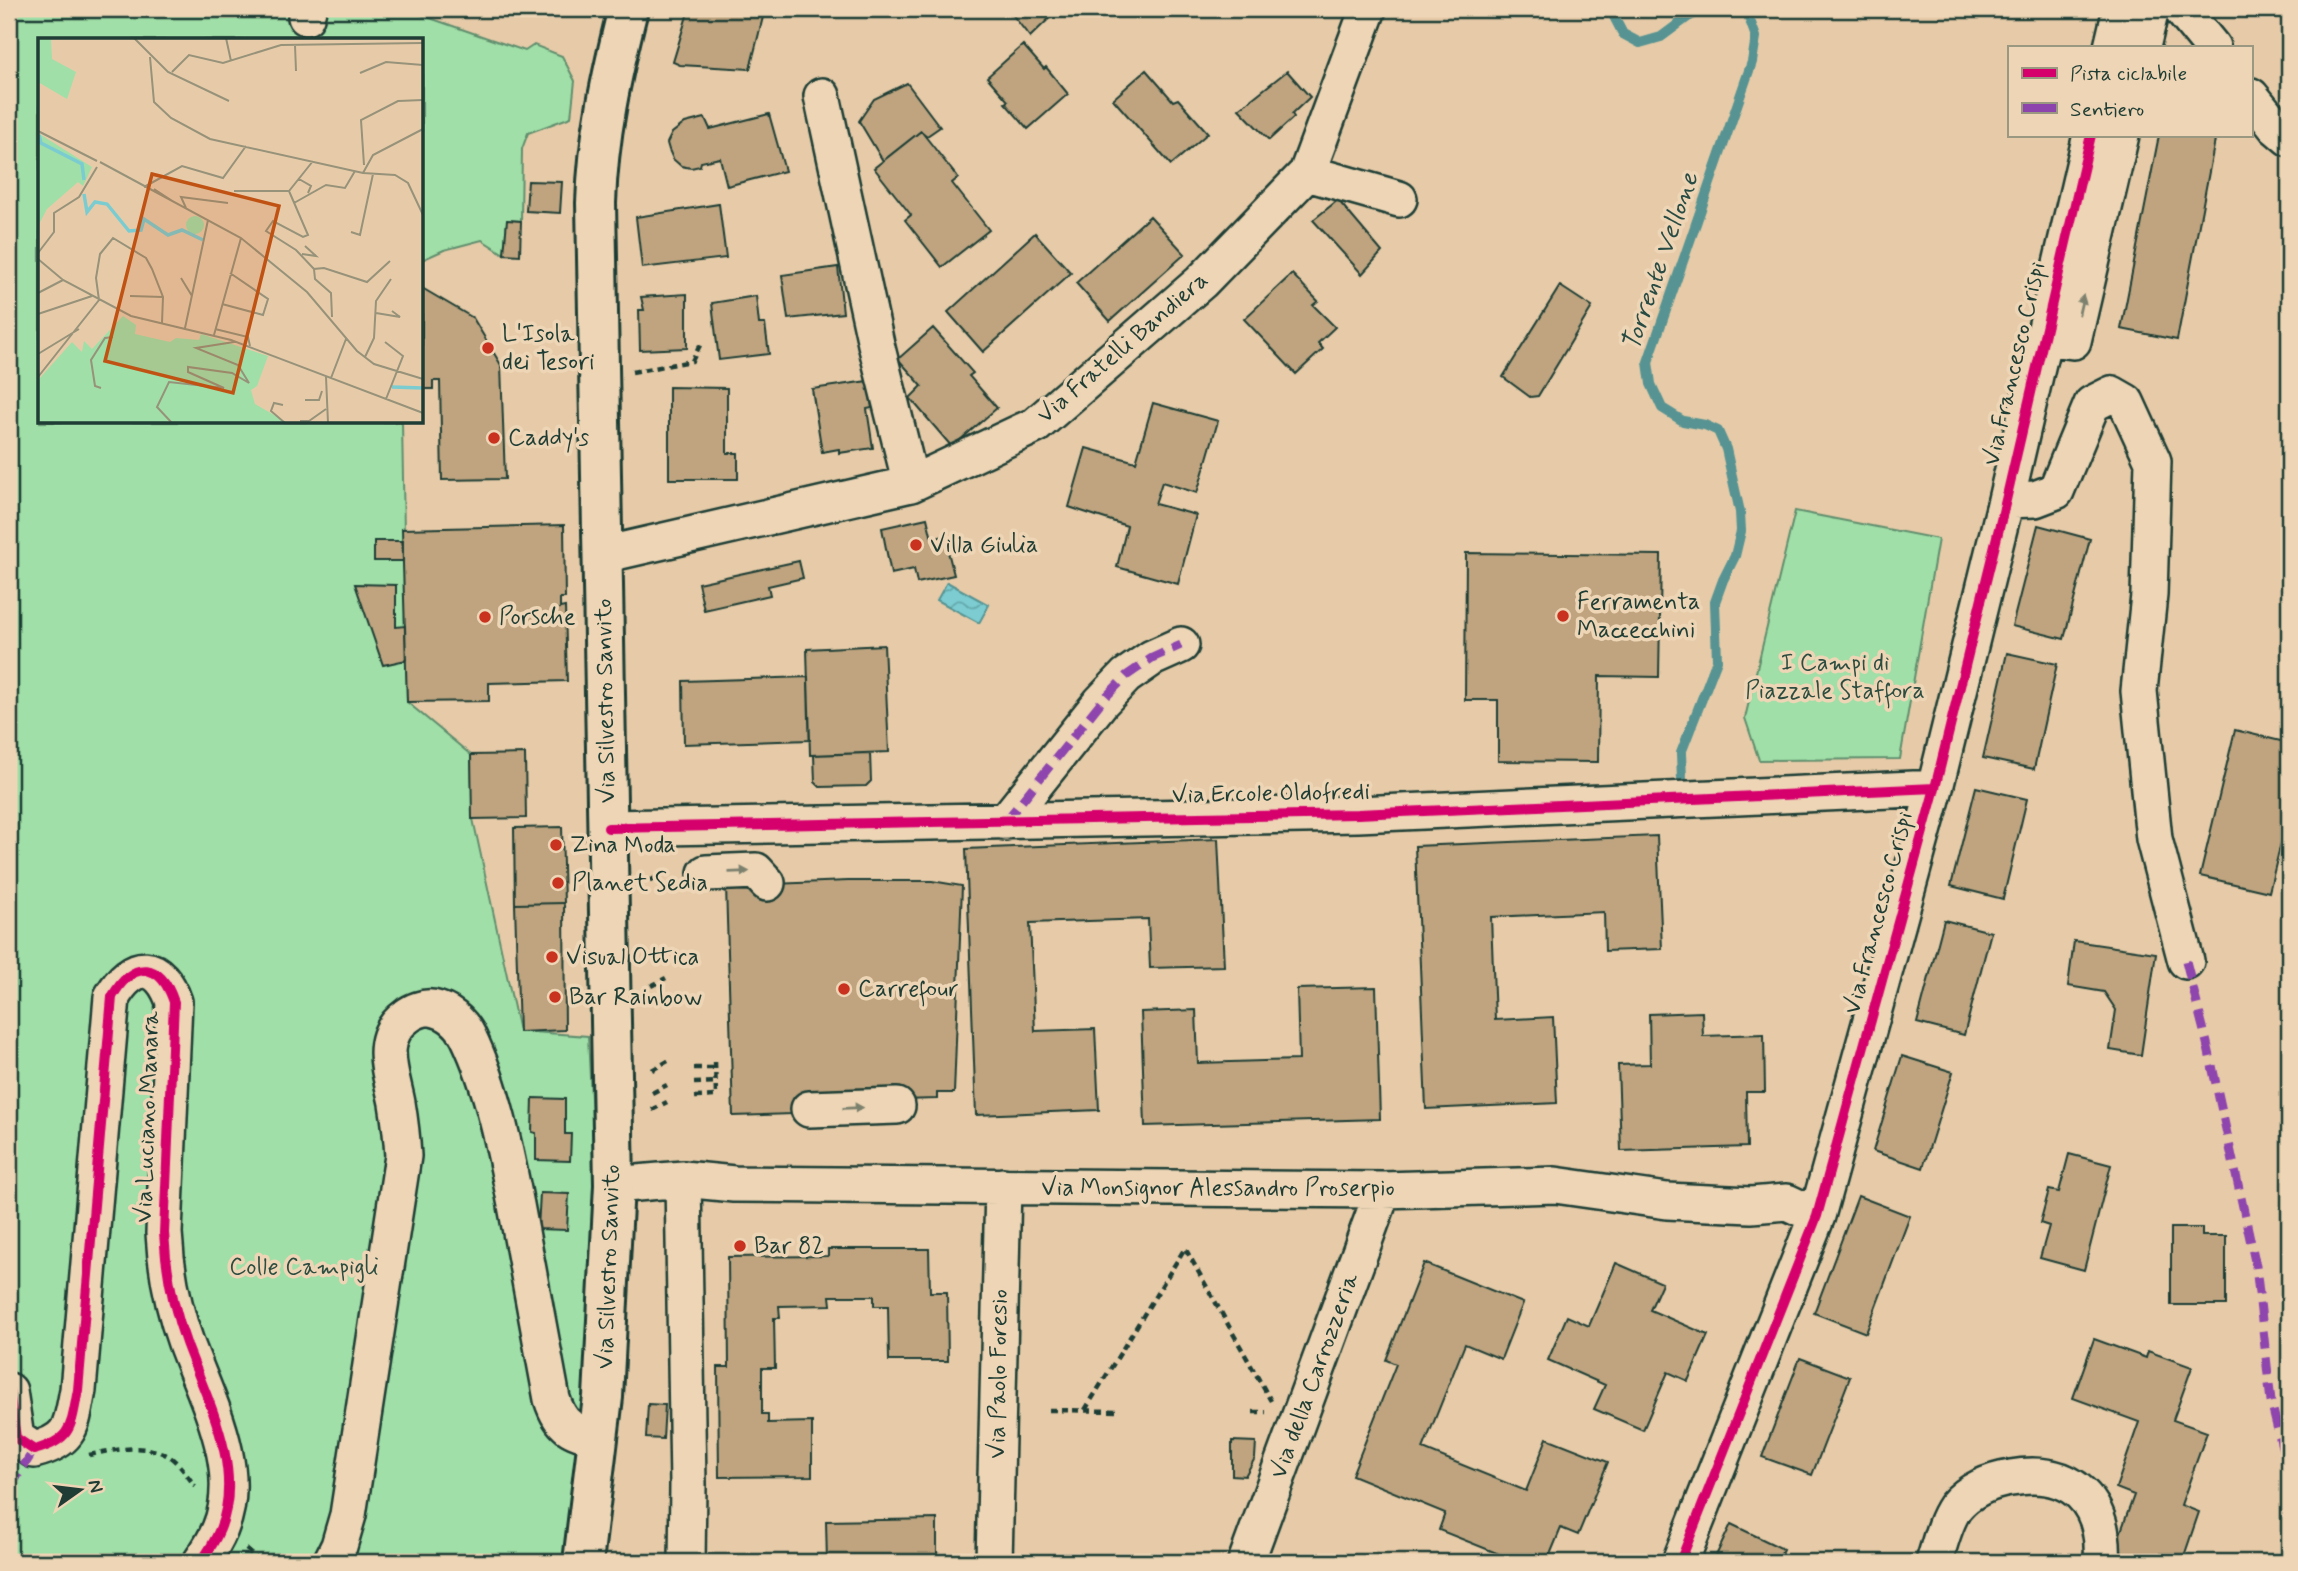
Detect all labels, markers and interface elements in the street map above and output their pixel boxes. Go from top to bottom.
inset map [38,38,424,424]
legend [2008,46,2252,136]
text: Pista ciclabile [2070,60,2187,88]
text: Sentiero [2070,96,2144,124]
water label: Torrente Vellone [1615,167,1708,356]
street label: Via Francesco Crispi [1976,259,2054,469]
street label: Via Fratelli Bandiera [1031,265,1215,431]
one-way arrow [2076,293,2087,315]
place label: L'Isola dei Tesori [502,319,595,378]
marker: L'Isola dei Tesori [480,340,496,356]
place label: Caddy's [508,423,590,454]
marker: Caddy's [486,430,502,446]
place label: Villa Giulia [930,530,1038,561]
marker: Villa Giulia [908,537,924,553]
place label: Ferramenta Maccecchini [1577,587,1700,646]
street label: Via Silvestro Sanvito [589,598,623,804]
place label: Porsche [499,602,576,633]
marker: Ferramenta Maccecchini [1555,608,1571,624]
marker: Porsche [477,609,493,625]
park label: I Campi di Piazzale Staffora [1745,648,1925,709]
street label: Via Ercole Oldofredi [1172,777,1370,811]
street label: Via Francesco Crispi [1837,808,1921,1018]
place label: Zina Moda [570,830,676,861]
marker: Zina Moda [548,837,564,853]
one-way arrow [729,866,751,877]
place label: Planet Sedia [572,868,708,899]
marker: Planet Sedia [550,875,566,891]
place label: Visual Ottica [566,942,699,973]
marker: Visual Ottica [544,949,560,965]
place label: Carrefour [858,974,959,1007]
marker: Carrefour [836,981,852,997]
place label: Bar Rainbow [569,982,702,1013]
marker: Bar Rainbow [547,989,563,1005]
street label: Via Luciano Manara [129,1010,167,1223]
one-way arrow [842,1102,864,1113]
street label: Via Silvestro Sanvito [590,1164,628,1370]
street label: Via Monsignor Alessandro Proserpio [1041,1173,1395,1204]
place label: Bar 82 [754,1231,824,1262]
marker: Bar 82 [732,1238,748,1254]
park label: Colle Campigli [229,1252,379,1283]
street label: Via della Carrozzeria [1263,1268,1367,1483]
street label: Via Paolo Foresio [982,1289,1016,1459]
north arrow [46,1456,116,1526]
text: N [81,1477,109,1495]

